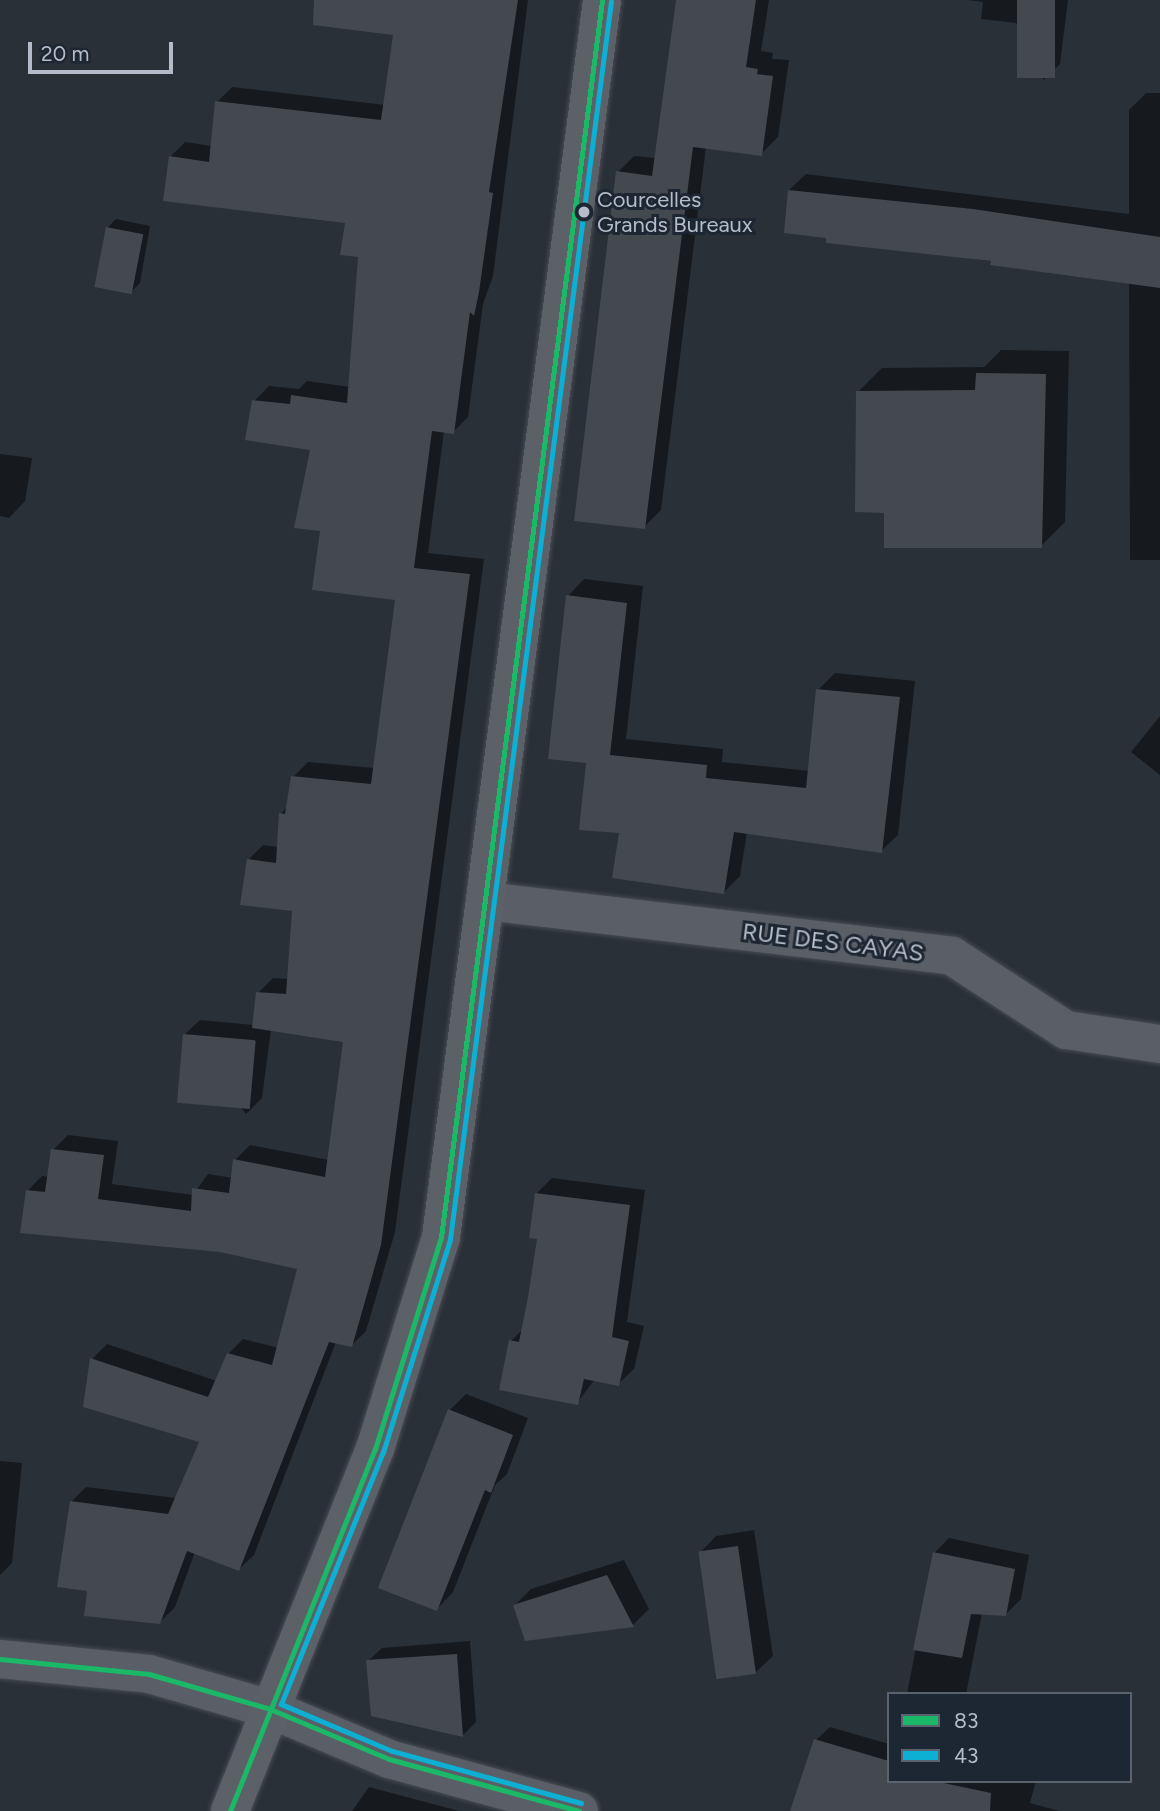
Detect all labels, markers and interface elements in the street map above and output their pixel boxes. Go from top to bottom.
scale bar [32,28,177,72]
text: 20 m [41,41,89,66]
place label: Courcelles Grands Bureaux [597,186,752,238]
marker: Courcelles Grands Bureaux [577,205,591,219]
street label: RUE DES CAYAS [741,917,925,967]
legend [887,1692,1132,1783]
text: 83 [954,1708,978,1733]
text: 43 [954,1743,978,1768]

